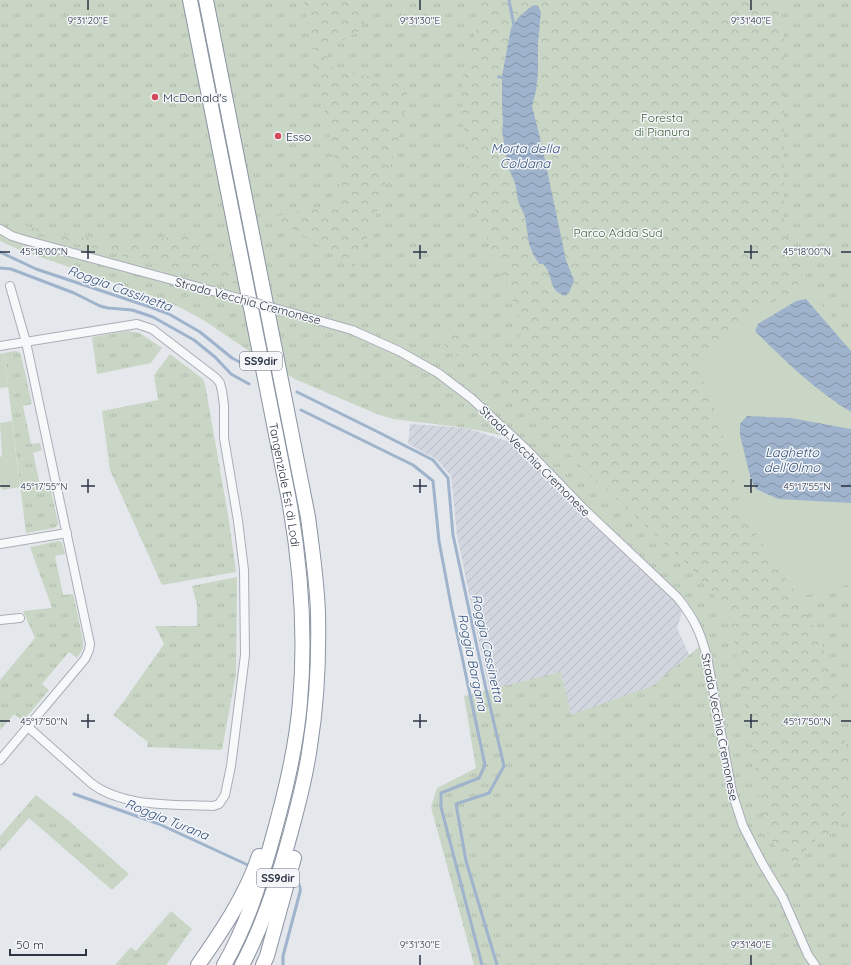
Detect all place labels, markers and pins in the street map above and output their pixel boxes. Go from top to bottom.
place label: McDonald's [163,90,228,105]
marker: McDonald's [150,92,160,102]
place label: Esso [286,129,311,144]
marker: Esso [273,131,283,141]

